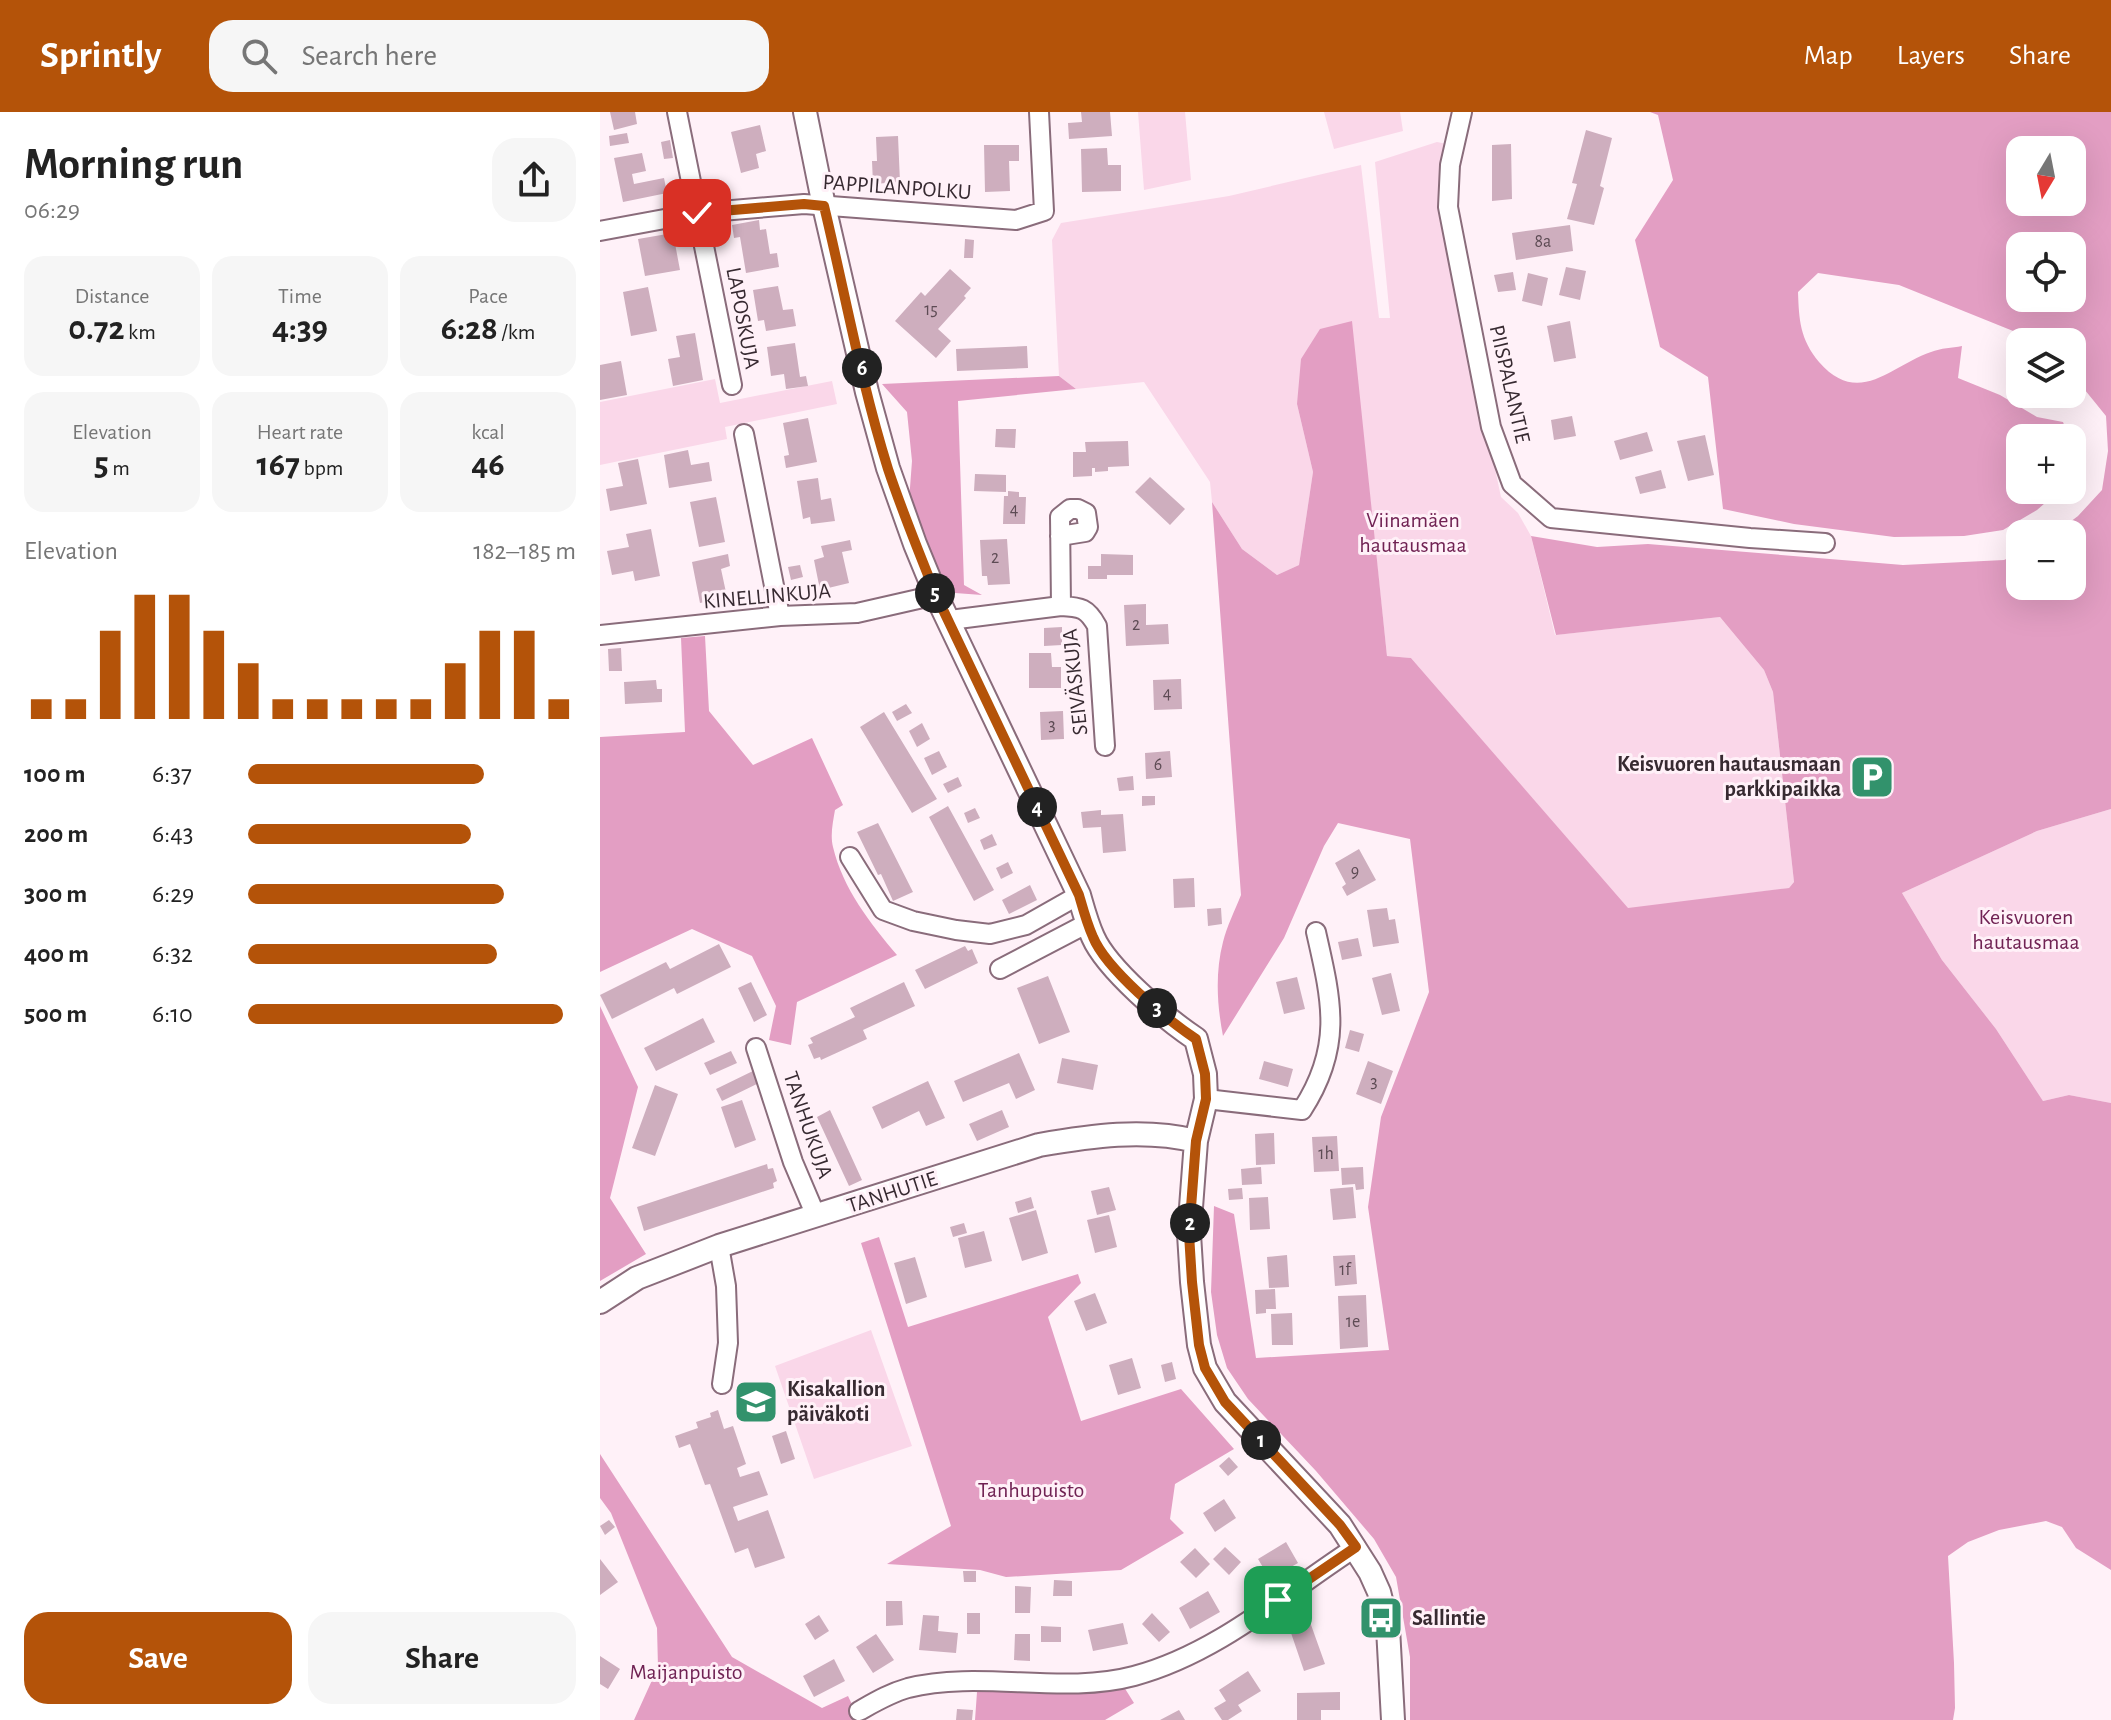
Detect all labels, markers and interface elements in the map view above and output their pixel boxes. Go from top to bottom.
search box [209,20,769,92]
icon: search [237,34,281,78]
text: Sprintly [40,37,161,75]
text: Search here [301,41,437,71]
text: Map [1804,42,1853,70]
text: Layers [1897,42,1965,70]
text: Share [2009,42,2071,70]
north arrow [2006,136,2086,216]
map controls [2006,136,2086,600]
button: share [492,138,576,222]
text: Morning run [24,143,243,187]
street label: PAPPILANPOLKU [822,171,972,203]
pin [663,179,731,247]
icon: check [675,191,719,235]
text: 06:29 [24,197,80,223]
button: locate [2006,232,2086,312]
house number: 8a [1535,233,1551,251]
street label: LAPOSKUJA [722,265,764,371]
text: Distance [75,285,149,307]
text: Time [278,285,322,307]
text: Pace [468,285,508,307]
house number: 15 [924,301,938,319]
text: 0.72 [68,312,124,346]
text: 4:39 [272,312,328,346]
text: 6:28 [441,312,498,346]
text: km [124,321,156,343]
text: /km [498,321,535,343]
street label: PIISPALANTIE [1486,323,1534,446]
button: layers [2006,328,2086,408]
pin: 6 [842,348,882,388]
text: 6 [857,357,867,379]
text: Elevation [72,421,152,443]
text: Heart rate [257,421,343,443]
text: kcal [471,421,505,443]
button: + [2006,424,2086,504]
text: 5 [94,448,109,482]
text: 167 [257,448,300,482]
text: 46 [471,448,505,482]
text: m [109,457,130,479]
text: bpm [300,457,343,479]
house number: 4 [1010,501,1019,519]
park label: Viinamäen hautausmaa [1359,509,1467,556]
button: − [2006,520,2086,600]
text: Elevation [24,538,118,564]
text: 182–185 m [473,538,576,564]
house number: 2 [991,549,999,567]
pin: 5 [915,573,955,613]
street label: KINELLINKUJA [702,579,832,613]
text: 5 [930,582,940,604]
house number: 2 [1132,616,1140,634]
street label: SEIVÄSKUJA [1058,627,1092,736]
house number: 4 [1163,685,1172,703]
house number: 3 [1048,716,1056,734]
place label: Keisvuoren hautausmaan parkkipaikka [1617,753,1841,800]
parking icon: Keisvuoren hautausmaan parkkipaikka [1848,753,1896,801]
house number: 6 [1154,756,1162,774]
text: 100 m [24,761,85,787]
text: 6:37 [152,761,192,787]
pin: 4 [1017,787,1057,827]
text: 4 [1031,796,1043,818]
text: 200 m [24,821,88,847]
text: 6:43 [152,821,193,847]
house number: 9 [1351,863,1359,881]
text: 300 m [24,881,87,907]
text: 6:29 [152,881,194,907]
park label: Keisvuoren hautausmaa [1972,906,2080,953]
text: 400 m [24,941,89,967]
text: 6:32 [152,941,193,967]
pin: 3 [1137,988,1177,1028]
text: 3 [1152,997,1162,1019]
text: 500 m [24,1001,87,1027]
text: 6:10 [152,1001,193,1027]
street label: TANHUKUJA [779,1069,837,1182]
house number: 3 [1370,1073,1378,1091]
house number: 1h [1318,1145,1334,1163]
street label: TANHUTIE [844,1167,940,1217]
pin: 2 [1170,1203,1210,1243]
text: 2 [1185,1212,1195,1234]
house number: 1f [1339,1261,1352,1279]
house number: 1e [1346,1313,1360,1331]
school or university icon: Kisakallion päiväkoti [732,1378,780,1426]
place label: Kisakallion päiväkoti [787,1378,885,1425]
pin: 1 [1241,1420,1281,1460]
text: 1 [1257,1429,1265,1451]
park label: Tanhupuisto [978,1479,1084,1501]
pin [1244,1566,1312,1634]
icon: arrive [1256,1578,1300,1622]
bus stop icon: Sallintie [1357,1594,1405,1642]
place label: Sallintie [1412,1607,1486,1629]
button: Save [24,1612,292,1704]
button: Share [308,1612,576,1704]
park label: Maijanpuisto [629,1661,743,1683]

